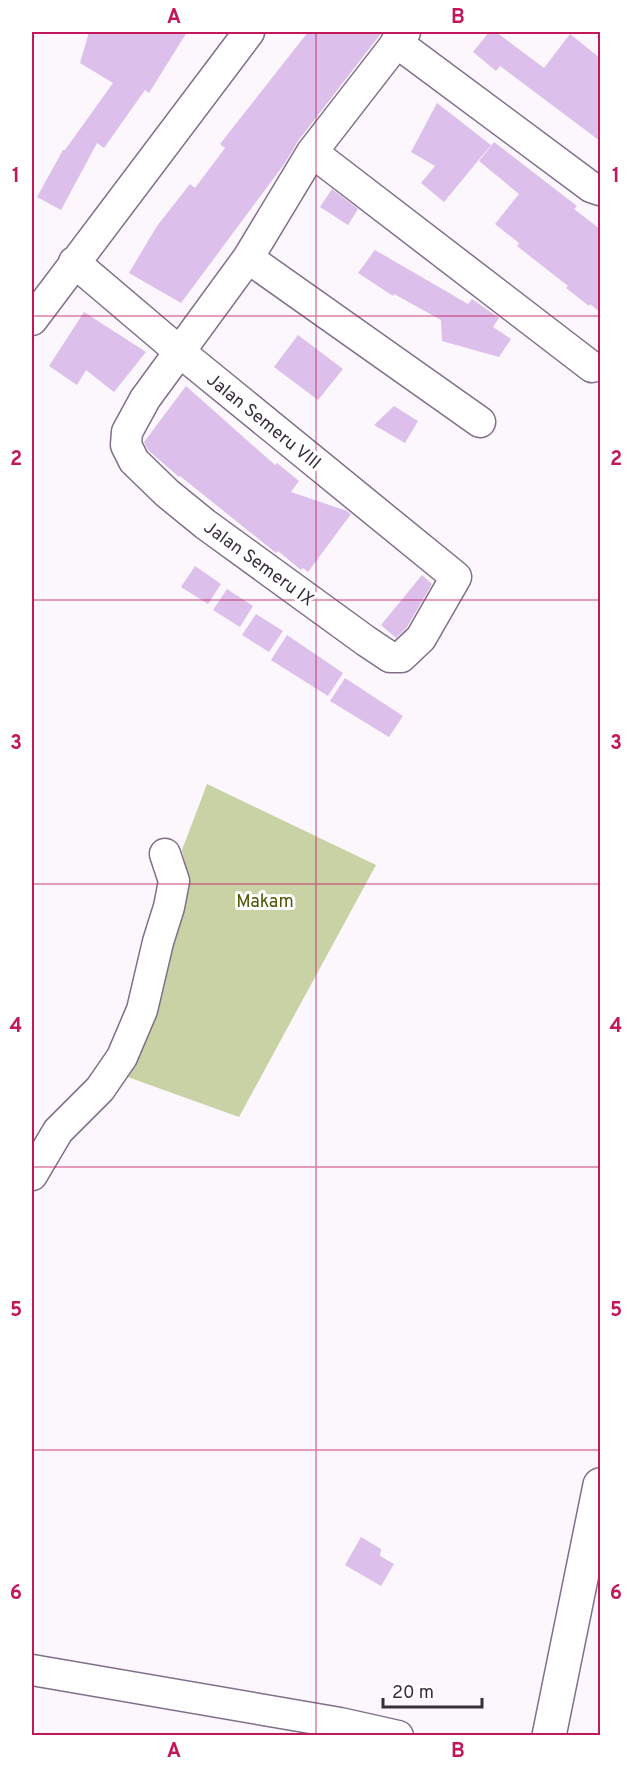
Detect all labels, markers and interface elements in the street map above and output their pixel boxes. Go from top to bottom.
text: A [167,5,181,31]
text: B [451,5,465,31]
text: 1 [12,164,20,190]
text: 1 [612,164,620,190]
street label: Jalan Semeru VIII [201,369,325,476]
text: 2 [10,447,22,473]
text: 2 [610,447,622,473]
street label: Jalan Semeru IX [198,516,318,612]
text: 3 [10,731,22,757]
text: 3 [610,731,622,757]
park label: Makam [236,891,294,914]
text: 4 [10,1014,22,1040]
text: 4 [610,1014,622,1040]
text: 5 [10,1298,22,1324]
text: 5 [610,1298,622,1324]
text: 6 [10,1581,22,1607]
text: 6 [610,1581,622,1607]
scale bar [383,1671,482,1709]
text: 20 m [392,1682,434,1705]
text: A [167,1739,181,1765]
text: B [451,1739,465,1765]

